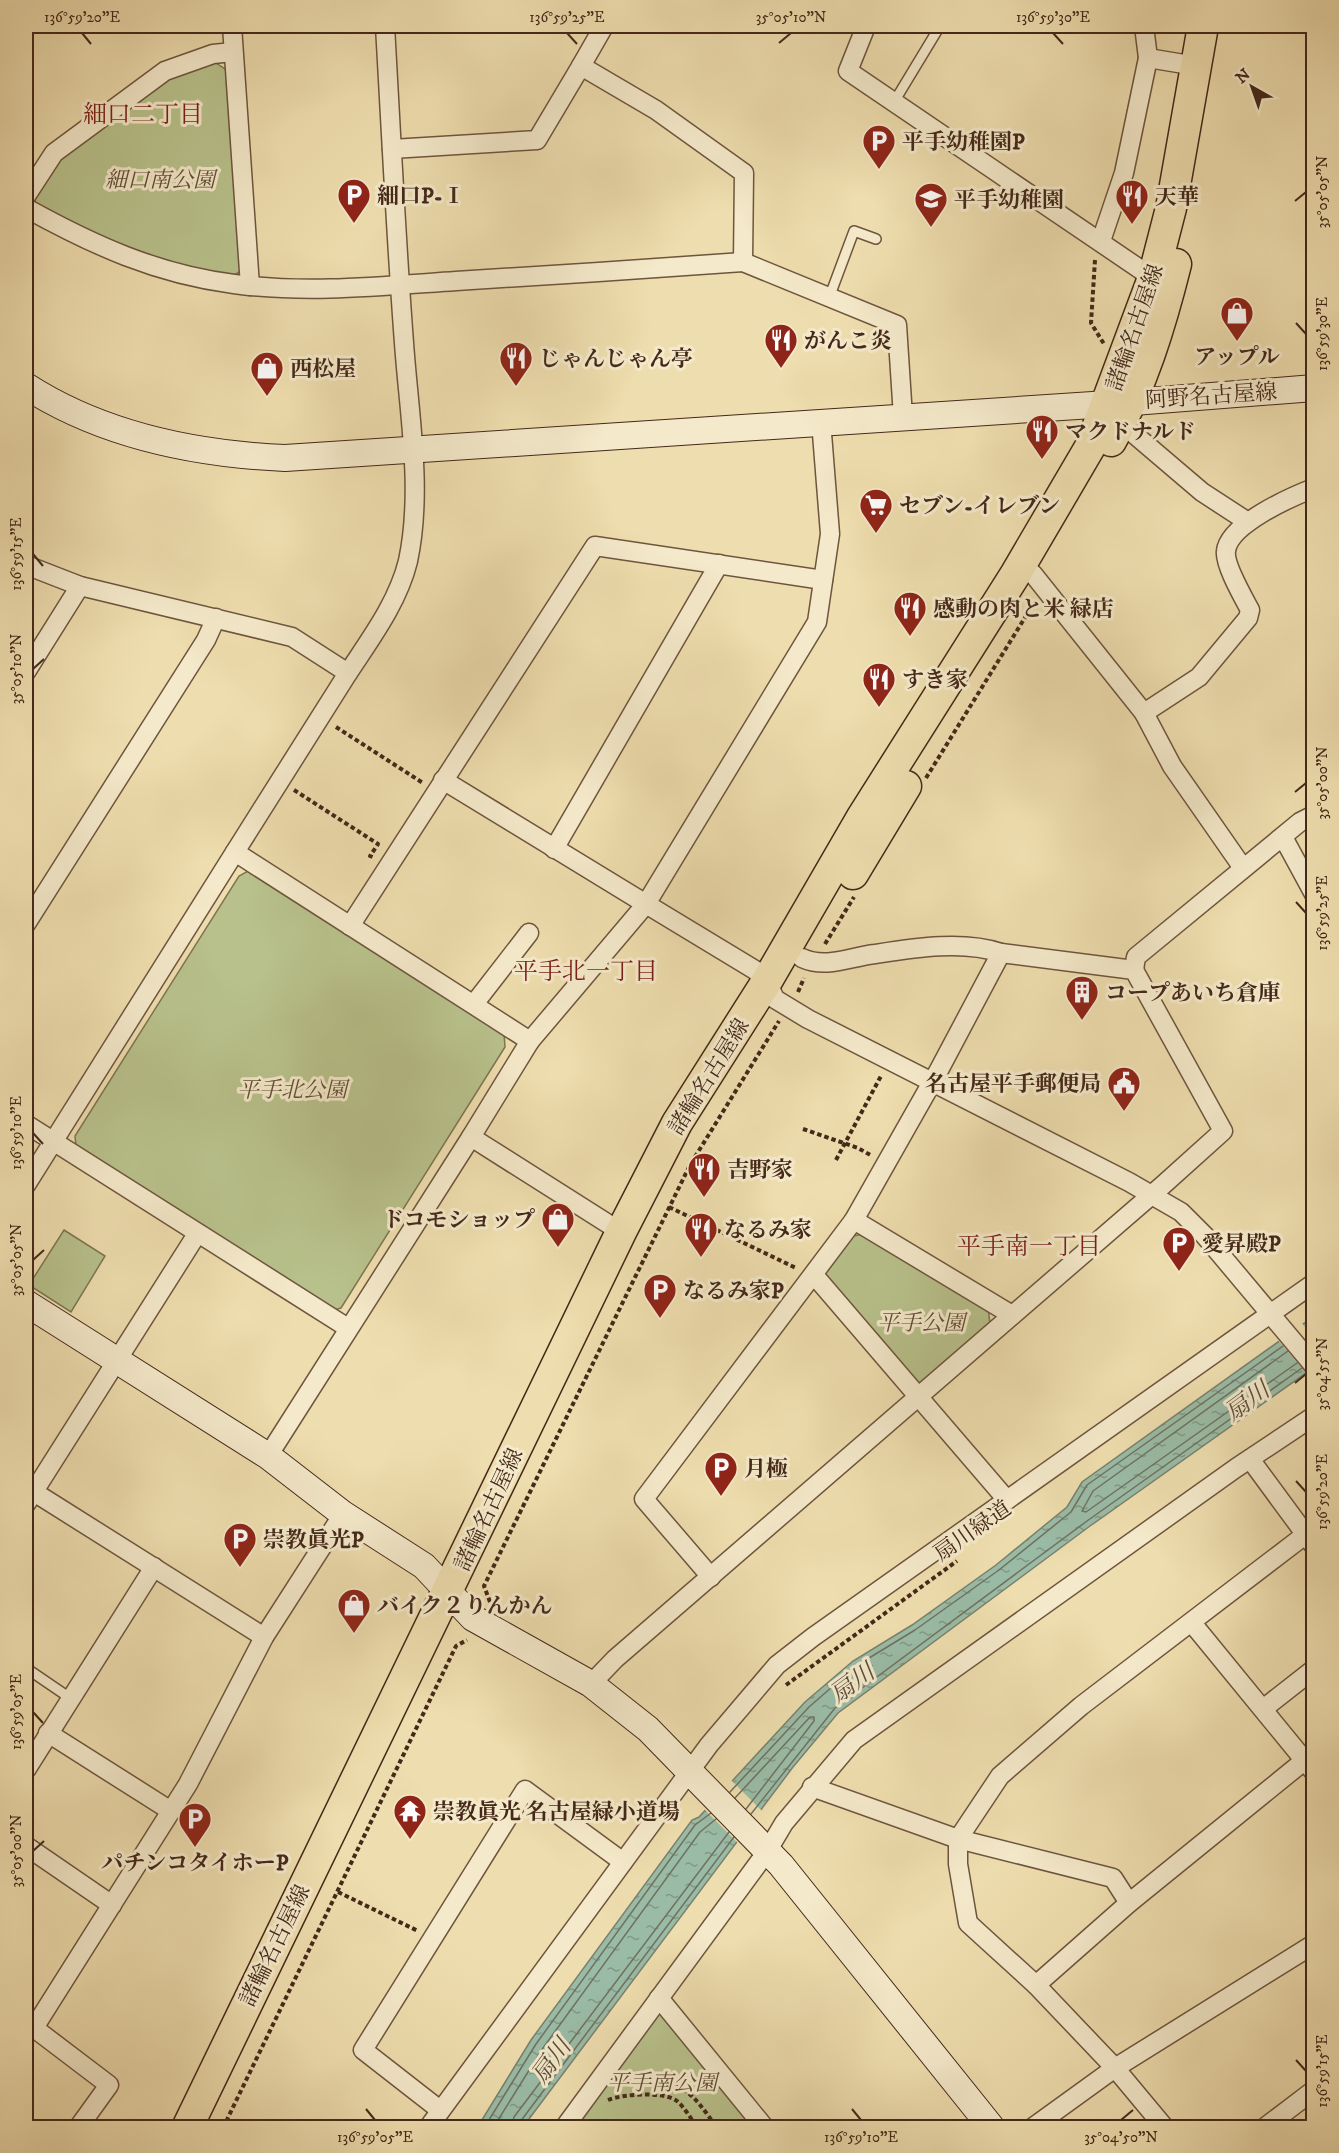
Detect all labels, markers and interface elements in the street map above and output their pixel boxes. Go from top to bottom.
text: 136°59'20"E [44,8,120,27]
text: 136°59'25"E [529,8,605,27]
text: 35°05'10"N [756,8,826,27]
text: 136°59'30"E [1016,8,1090,27]
north arrow [1222,57,1282,117]
text: N [1232,64,1254,88]
district label: 細口二丁目 [83,100,203,130]
parking icon: 平手幼稚園P [861,123,897,170]
place label: 平手幼稚園P [902,129,1025,156]
text: 35°05'05"N [1313,156,1332,228]
park label: 細口南公園 [105,167,218,194]
parking icon: 細口P-Ⅰ [336,177,372,224]
restaurant icon: 天華 [1114,178,1150,225]
school or university icon: 平手幼稚園 [913,181,949,228]
place label: 細口P-Ⅰ [377,183,465,210]
place label: 天華 [1155,184,1199,211]
place label: 平手幼稚園 [954,187,1064,214]
street label: 諸輪名古屋線 [1101,261,1170,394]
shop icon: アップル [1219,295,1255,342]
text: 136°59'30"E [1313,297,1332,371]
restaurant icon: がんこ炎 [763,322,799,369]
place label: がんこ炎 [804,328,892,355]
restaurant icon: じゃんじゃん亭 [498,340,534,387]
place label: アップル [1194,344,1280,371]
place label: じゃんじゃん亭 [539,346,693,373]
shop icon: 西松屋 [249,350,285,397]
place label: 西松屋 [290,356,356,383]
street label: 阿野名古屋線 [1144,378,1278,415]
restaurant icon: マクドナルド [1024,413,1060,460]
place label: マクドナルド [1065,419,1196,446]
supermarket icon: セブン-イレブン [858,487,894,534]
place label: セブン-イレブン [899,493,1060,520]
text: 136°59'15"E [7,517,26,591]
restaurant icon: 感動の肉と米 緑店 [892,590,928,637]
place label: 感動の肉と米 緑店 [933,596,1114,623]
text: 35°05'10"N [7,634,26,704]
restaurant icon: すき家 [861,661,897,708]
place label: すき家 [902,667,968,694]
text: 35°05'00"N [1313,746,1332,820]
text: 136°59'25"E [1313,875,1332,951]
district label: 平手北一丁目 [514,957,658,987]
building icon: コープあいち倉庫 [1064,974,1100,1021]
place label: コープあいち倉庫 [1105,980,1280,1007]
street label: 諸輪名古屋線 [663,1014,756,1140]
public building icon: 名古屋平手郵便局 [1106,1065,1142,1112]
place label: 名古屋平手郵便局 [925,1071,1101,1098]
park label: 平手北公園 [237,1077,350,1104]
text: 136°59'10"E [7,1096,26,1170]
restaurant icon: 吉野家 [686,1151,722,1198]
place label: 吉野家 [727,1157,793,1184]
shop icon: ドコモショップ [540,1201,576,1248]
place label: ドコモショップ [382,1207,535,1234]
restaurant icon: なるみ家 [683,1211,719,1258]
place label: なるみ家 [724,1217,812,1244]
text: 35°05'05"N [7,1224,26,1296]
parking icon: 愛昇殿P [1161,1225,1197,1272]
place label: 愛昇殿P [1202,1231,1281,1258]
district label: 平手南一丁目 [957,1232,1101,1262]
parking icon: なるみ家P [642,1272,678,1319]
place label: なるみ家P [683,1278,784,1305]
park label: 平手公園 [877,1310,968,1337]
text: 35°04'55"N [1313,1337,1332,1411]
water label: 扇川 [1219,1374,1278,1428]
street label: 諸輪名古屋線 [449,1444,529,1575]
parking icon: 月極 [703,1450,739,1497]
text: 136°59'20"E [1313,1454,1332,1530]
place label: 月極 [744,1456,788,1483]
street label: 扇川緑道 [929,1495,1017,1568]
parking icon: 崇教眞光P [222,1521,258,1568]
place label: 崇教眞光P [263,1527,364,1554]
shop icon: バイク２りんかん [336,1587,372,1634]
place label: バイク２りんかん [377,1593,553,1620]
water label: 扇川 [824,1656,883,1710]
text: 136°59'05"E [7,1674,26,1750]
temple icon: 崇教眞光 名古屋緑小道場 [392,1793,428,1840]
place label: 崇教眞光 名古屋緑小道場 [433,1799,680,1826]
parking icon: パチンコタイホーP [177,1801,213,1848]
text: 35°05'00"N [7,1814,26,1888]
place label: パチンコタイホーP [101,1850,289,1877]
street label: 諸輪名古屋線 [234,1880,316,2011]
water label: 扇川 [526,2031,580,2090]
text: 136°59'15"E [1313,2034,1332,2108]
park label: 平手南公園 [607,2070,720,2097]
text: 136°59'05"E [337,2128,413,2147]
text: 136°59'10"E [824,2128,898,2147]
text: 35°04'50"N [1084,2128,1158,2147]

